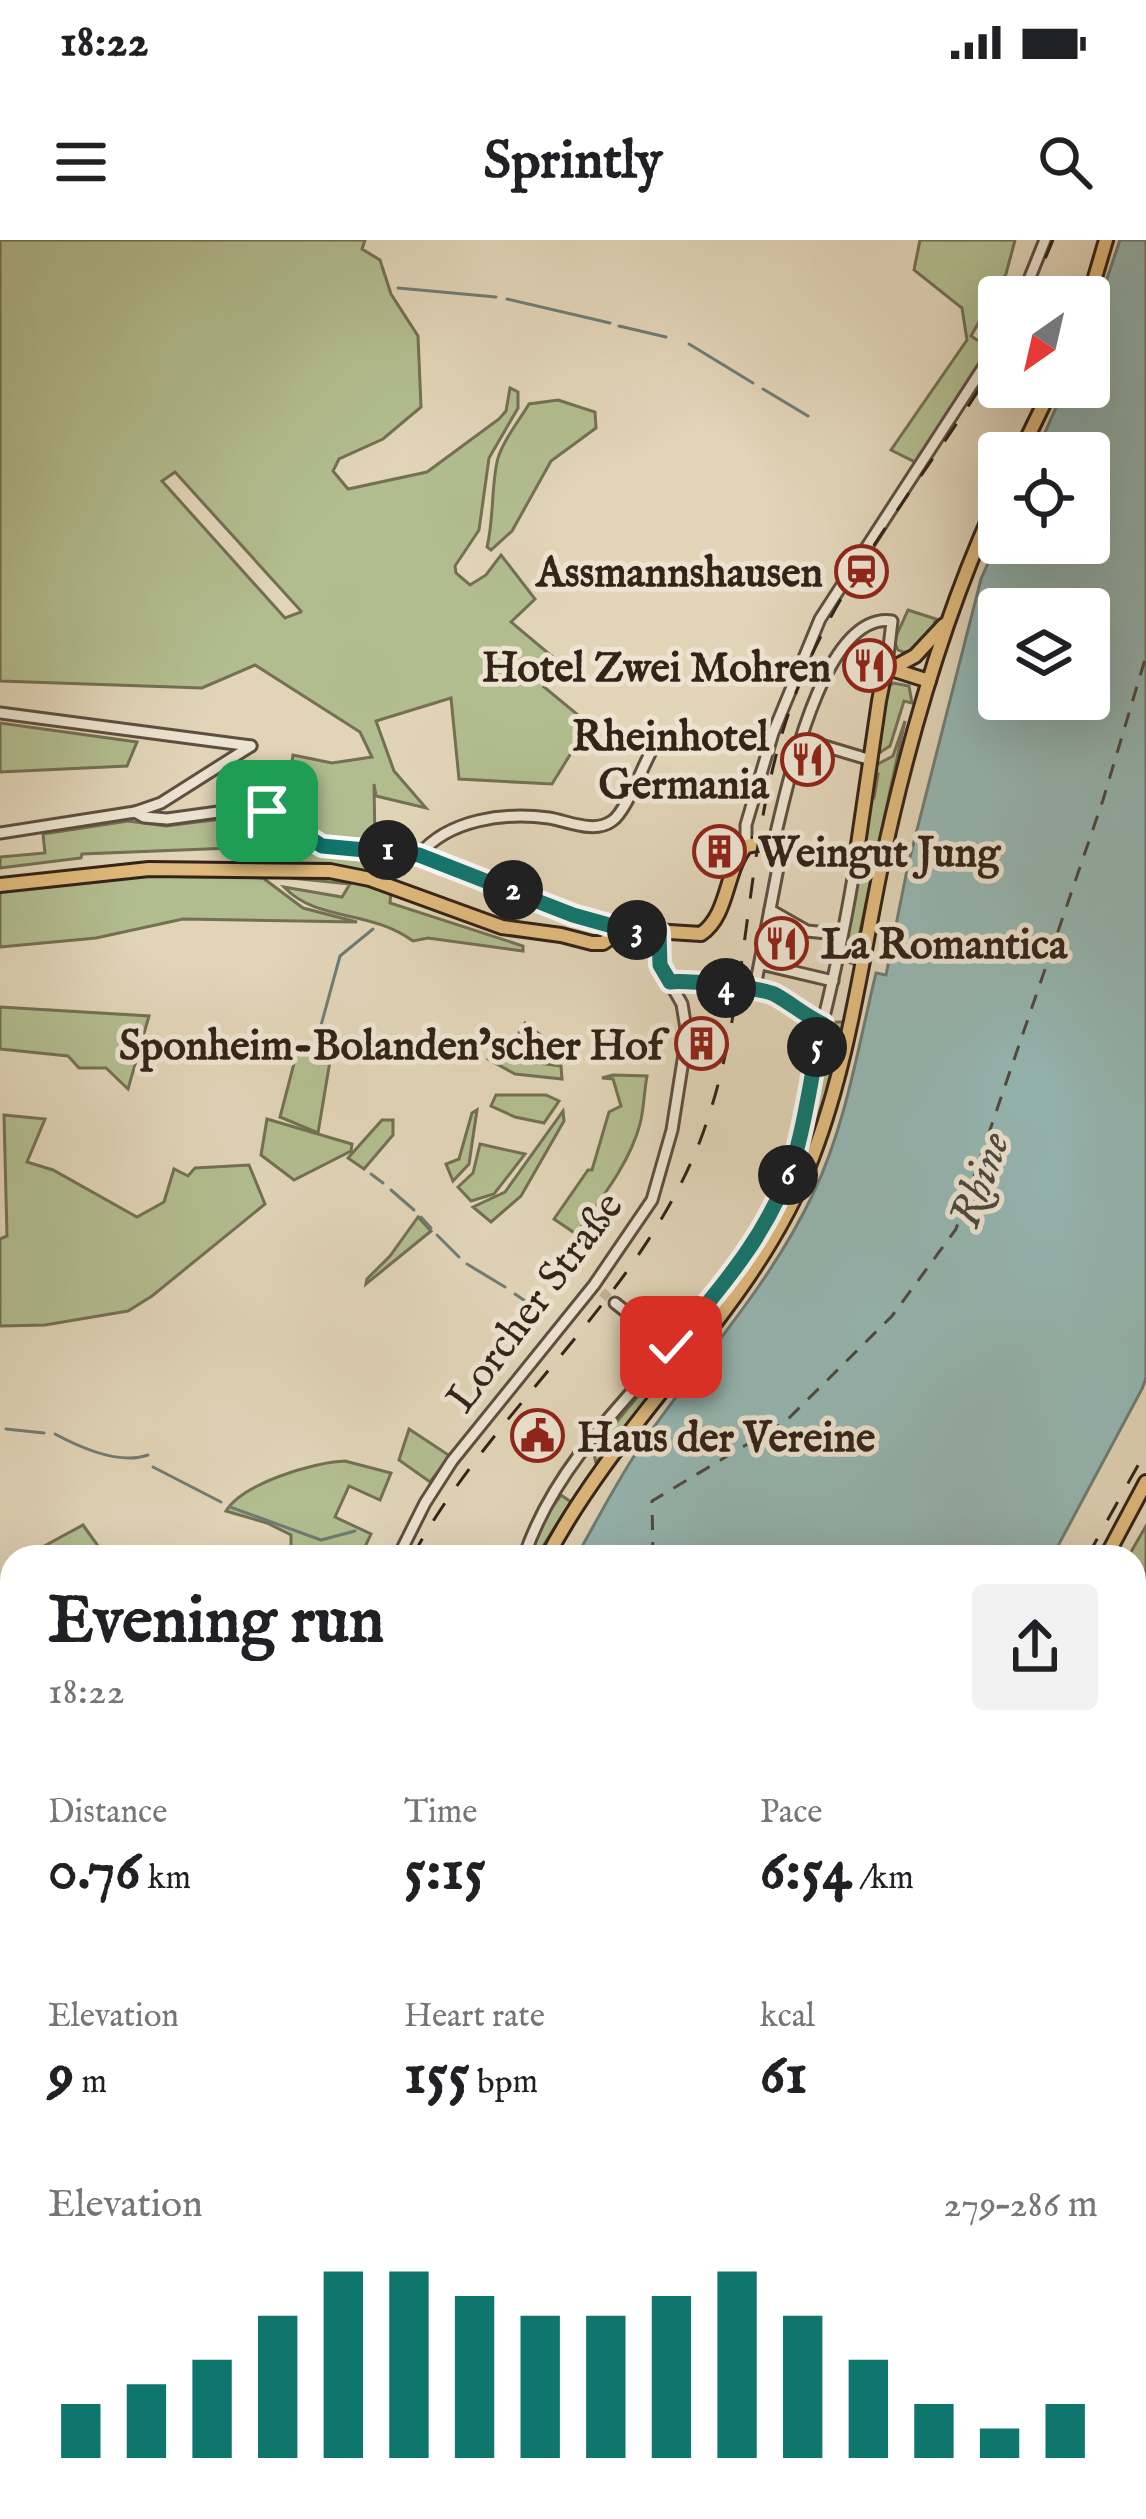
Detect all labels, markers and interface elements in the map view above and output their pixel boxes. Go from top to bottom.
text: 18:22 [60,14,149,71]
text: Sprintly [484,128,662,197]
icon: menu [48,129,114,195]
icon: search [1032,129,1098,195]
north arrow [978,276,1110,408]
map controls [978,276,1110,720]
button: locate [978,432,1110,564]
station icon: Assmannshausen [834,543,890,599]
place label: Assmannshausen [534,548,823,601]
button: layers [978,588,1110,720]
restaurant icon: Hotel Zwei Mohren [842,638,898,694]
place label: Hotel Zwei Mohren [482,643,831,696]
place label: Rheinhotel Germania [572,712,770,813]
restaurant icon: Rheinhotel Germania [780,731,836,787]
pin [216,760,318,862]
icon: arrive [234,778,300,844]
pin: 1 [358,820,418,880]
building icon: Weingut Jung [691,823,747,879]
place label: Weingut Jung [758,828,1001,881]
text: 1 [382,829,394,871]
pin: 2 [483,860,543,920]
text: 2 [505,869,521,911]
pin: 3 [607,900,667,960]
text: 3 [631,909,643,951]
restaurant icon: La Romantica [754,915,810,971]
place label: La Romantica [821,920,1068,973]
pin: 4 [696,958,756,1018]
text: 4 [718,967,734,1009]
building icon: Sponheim-Bolanden’scher Hof [674,1016,730,1072]
pin: 5 [787,1017,847,1077]
place label: Sponheim-Bolanden’scher Hof [119,1021,670,1074]
text: 5 [811,1026,823,1068]
water label: Rhine [938,1125,1025,1236]
pin: 6 [758,1145,818,1205]
text: 6 [781,1154,795,1196]
street label: Lorcher Straße [436,1182,636,1424]
pin [620,1296,722,1398]
icon: check [638,1314,704,1380]
public building icon: Haus der Vereine [510,1408,566,1464]
place label: Haus der Vereine [577,1413,875,1466]
text: Evening run [48,1581,384,1665]
button: share [972,1584,1098,1710]
text: 18:22 [48,1668,125,1717]
text: Distance [48,1792,167,1834]
text: Time [404,1792,477,1834]
text: Pace [760,1792,822,1834]
text: 0.76 [48,1834,141,1910]
text: 5:15 [404,1834,486,1910]
text: 6:54 [760,1834,852,1910]
text: km [141,1858,191,1900]
text: /km [852,1858,914,1900]
text: Elevation [48,1996,179,2038]
text: Heart rate [404,1996,545,2038]
text: kcal [760,1996,815,2038]
text: 9 [48,2038,74,2114]
text: 155 [404,2038,470,2114]
text: 61 [760,2038,807,2114]
text: m [74,2062,107,2104]
text: bpm [470,2062,538,2104]
text: Elevation [48,2181,203,2230]
text: 279–286 m [943,2181,1098,2230]

